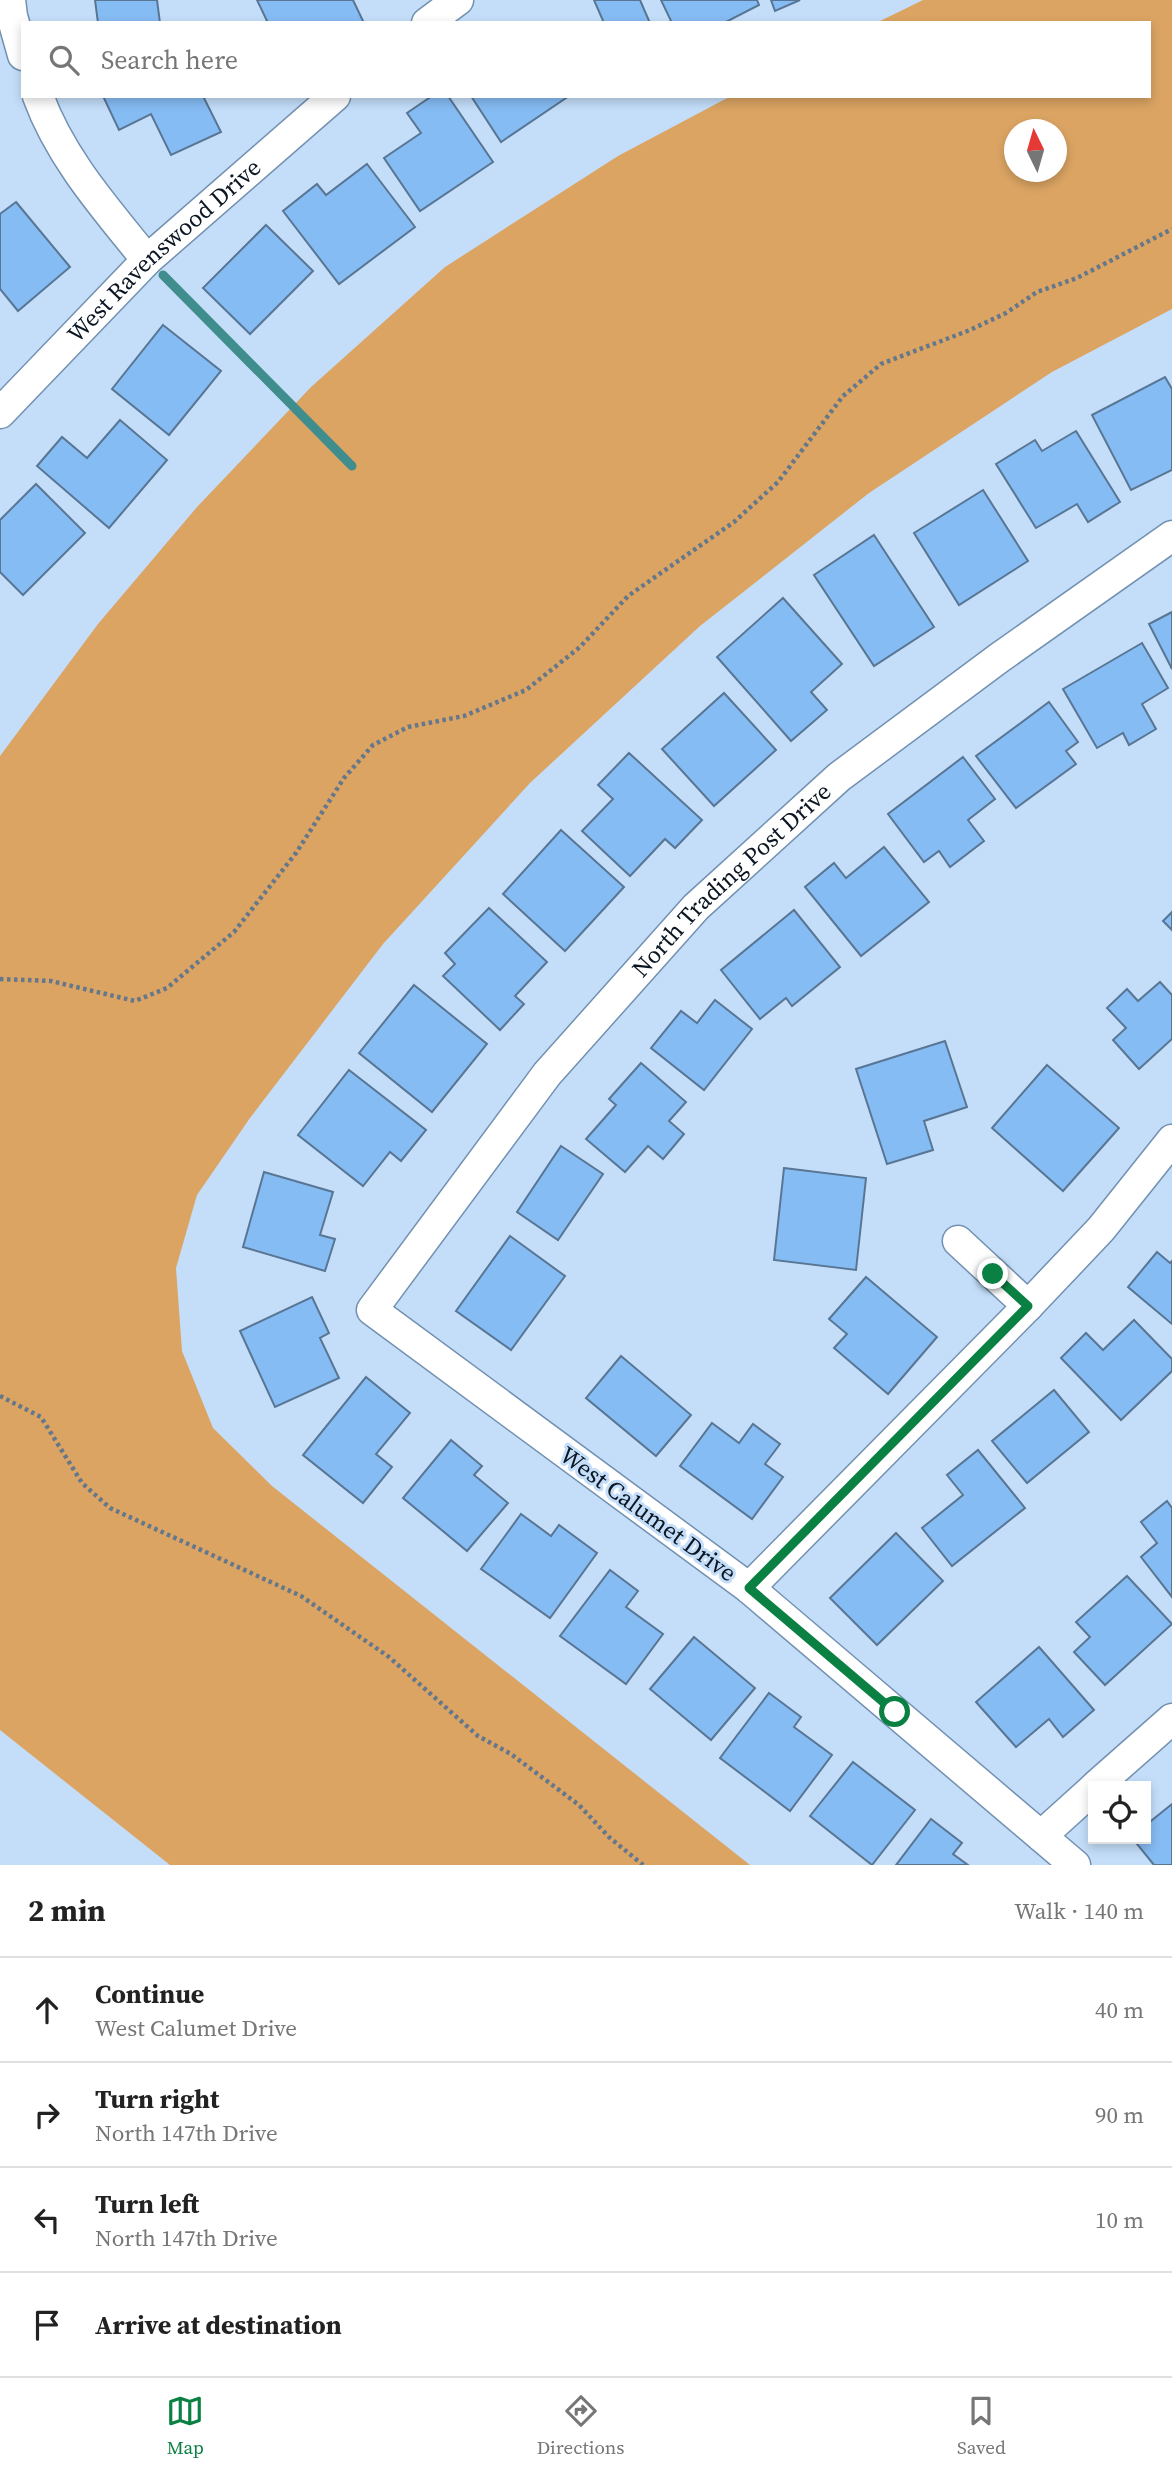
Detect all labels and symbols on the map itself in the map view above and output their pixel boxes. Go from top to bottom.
north arrow [1004,119,1067,182]
street label: West Ravenswood Drive [59,151,268,349]
street label: North Trading Post Drive [624,775,838,984]
route end [977,1258,1008,1289]
street label: West Calumet Drive [553,1438,743,1589]
route start [879,1696,910,1727]

